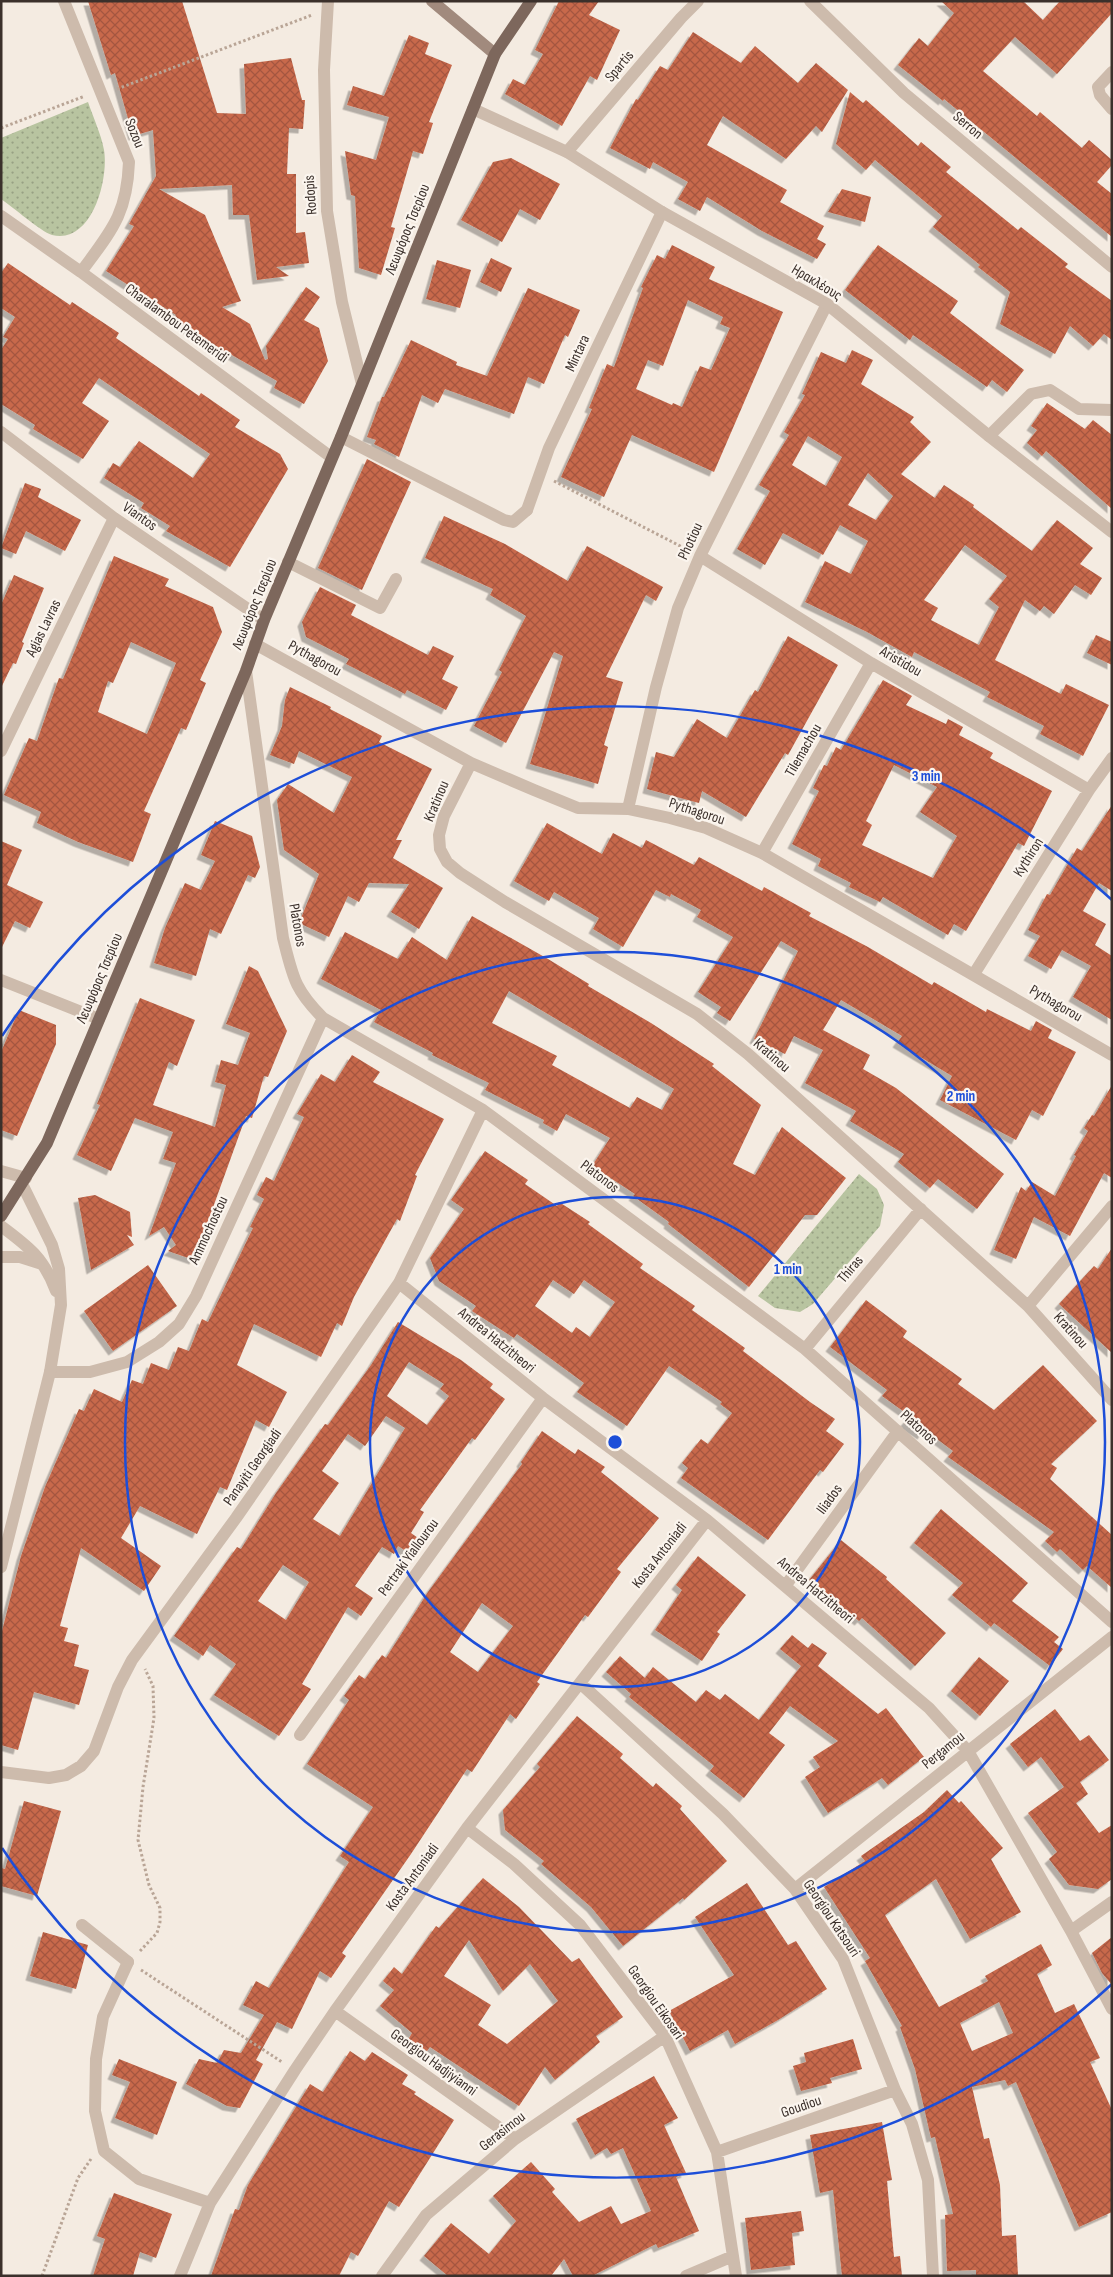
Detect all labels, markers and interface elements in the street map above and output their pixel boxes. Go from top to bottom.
street label: Spartis [601,47,638,86]
street label: Serron [949,107,987,143]
street label: Sozou [120,116,149,151]
street label: Rodopis [300,174,321,216]
street label: Λεωφόρος Τσερίου [380,181,434,278]
street label: Ηρακλέους [788,260,846,305]
street label: Charalambou Petemeridi [121,280,232,367]
street label: Mintara [561,332,594,375]
street label: Viantos [119,498,161,535]
street label: Photiou [674,520,707,563]
street label: Λεωφόρος Τσερίου [227,556,281,653]
street label: Agias Lavras [21,597,65,661]
street label: Pythagorou [285,636,345,681]
street label: Aristidou [876,641,925,681]
street label: Tilemachou [781,720,826,780]
text: 3 min [912,767,940,786]
street label: Kratinou [419,778,454,825]
street label: Pythagorou [666,793,727,829]
street label: Kythiron [1009,834,1048,880]
street label: Platonos [284,902,311,948]
street label: Λεωφόρος Τσερίου [72,930,127,1027]
street label: Pythagorou [1026,981,1086,1026]
street label: Kratinou [749,1034,794,1077]
text: 2 min [947,1087,975,1106]
street label: Platonos [577,1156,623,1197]
street label: Ammochostou [184,1193,233,1268]
street label: Thiras [833,1252,867,1287]
text: 1 min [774,1260,802,1279]
street label: Andrea Hatzitheori [453,1303,539,1378]
street label: Kratinou [1049,1308,1092,1353]
street label: Platonos [896,1406,941,1449]
street label: Panayiti Georgiadi [219,1425,286,1509]
centre of rings [606,1433,624,1451]
street label: Iliados [812,1481,847,1518]
street label: Pertraki Yiallourou [374,1515,443,1600]
street label: Kosta Antoniadi [628,1518,691,1592]
street label: Andrea Hatzitheori [773,1552,858,1628]
street label: Pergamou [918,1727,969,1773]
street label: Kosta Antoniadi [382,1840,443,1915]
street label: Georgiou Katsouri [799,1876,865,1961]
street label: Georgiou Eikosari [623,1962,688,2043]
street label: Georgiou Hadjiyianni [387,2025,481,2100]
street label: Goudiou [778,2091,824,2122]
street label: Gerasimou [475,2107,529,2155]

